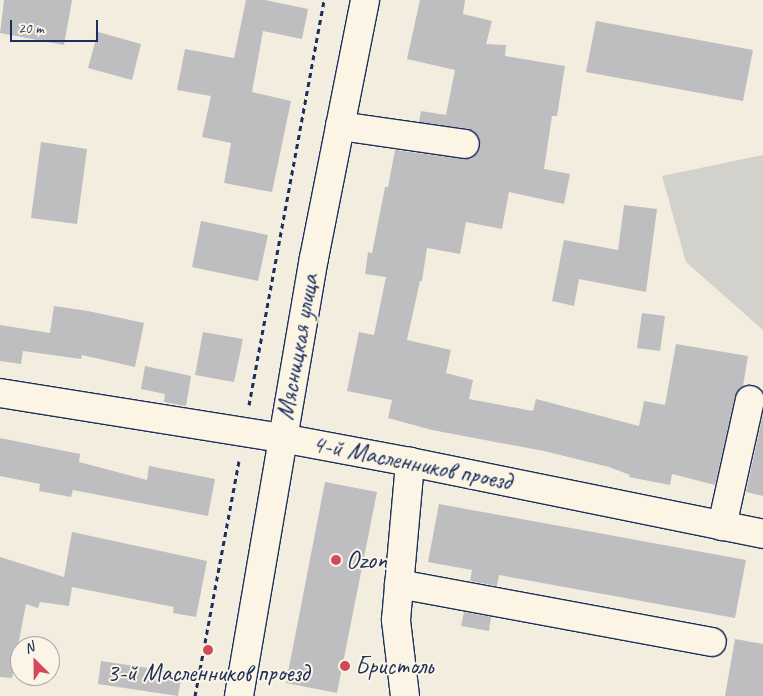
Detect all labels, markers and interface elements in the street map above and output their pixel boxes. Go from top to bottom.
scale bar [12,10,100,42]
text: 20 m [18,19,44,38]
street label: Мясницкая улица [270,271,326,423]
street label: 4-й Масленников проезд [310,429,514,497]
place label: Ozon [346,545,387,575]
marker: Ozon [330,554,342,566]
north arrow [10,636,60,686]
text: N [22,638,37,657]
marker: 3-й Масленников проезд [202,644,214,656]
place label: Бристоль [355,651,433,681]
place label: 3-й Масленников проезд [107,658,309,688]
marker: Бристоль [339,660,351,672]

